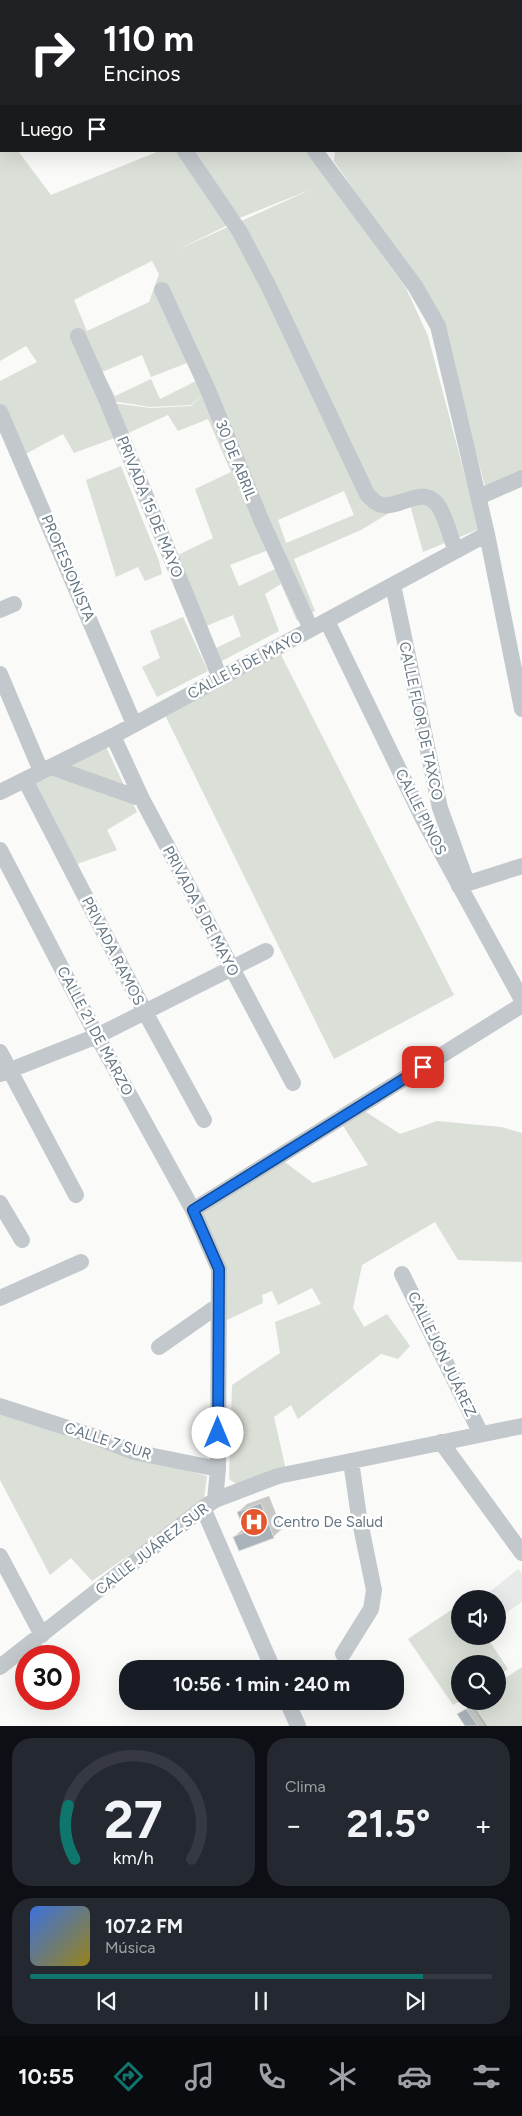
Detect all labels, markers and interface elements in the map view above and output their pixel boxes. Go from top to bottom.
text: 110 m [103,18,194,60]
icon: right [20,20,85,85]
text: Encinos [103,60,181,87]
icon: arrive [83,115,111,143]
text: Luego [20,118,73,141]
street label: 30 DE ABRIL [212,417,260,503]
street label: PRIVADA 15 DE MAYO [113,434,187,580]
street label: PROFESIONISTA [37,512,99,624]
street label: CALLE 5 DE MAYO [184,627,306,703]
street label: CALLE FLOR DE TAXCO [395,640,447,802]
street label: CALLE PINOS [392,766,450,858]
street label: PRIVADA 5 DE MAYO [159,843,243,979]
street label: PRIVADA RAMOS [78,894,148,1008]
street label: CALLE 21 DE MARZO [53,963,137,1099]
pin [402,1046,444,1088]
icon: arrive [409,1053,437,1081]
street label: CALLEJÓN JUÁREZ [404,1289,480,1419]
position arrow [191,1406,243,1458]
street label: CALLE 7 SUR [62,1419,154,1463]
street label: CALLE JUÁREZ SUR [92,1499,212,1599]
hospital icon: Centro De Salud [239,1507,269,1537]
place label: Centro De Salud [273,1513,383,1531]
map controls [451,1590,506,1710]
button: sound [451,1590,506,1645]
speed limit sign: 30 [15,1645,80,1710]
button: search [451,1655,506,1710]
text: 10:56 · 1 min · 240 m [173,1673,350,1696]
text: Clima [285,1777,326,1796]
text: 27 [104,1789,163,1851]
text: 21.5° [347,1801,430,1847]
text: − [285,1808,302,1842]
text: + [475,1808,492,1842]
text: km/h [113,1847,154,1868]
text: 107.2 FM [105,1915,183,1938]
text: Música [105,1938,155,1957]
icon: previous [93,1987,121,2015]
icon: pause [247,1987,275,2015]
icon: next [401,1987,429,2015]
icon: directions [111,2059,146,2094]
icon: music [182,2059,217,2094]
icon: phone [254,2059,289,2094]
icon: climate [325,2059,360,2094]
icon: car [397,2059,432,2094]
icon: filters [469,2059,504,2094]
text: 10:55 [18,2063,74,2090]

